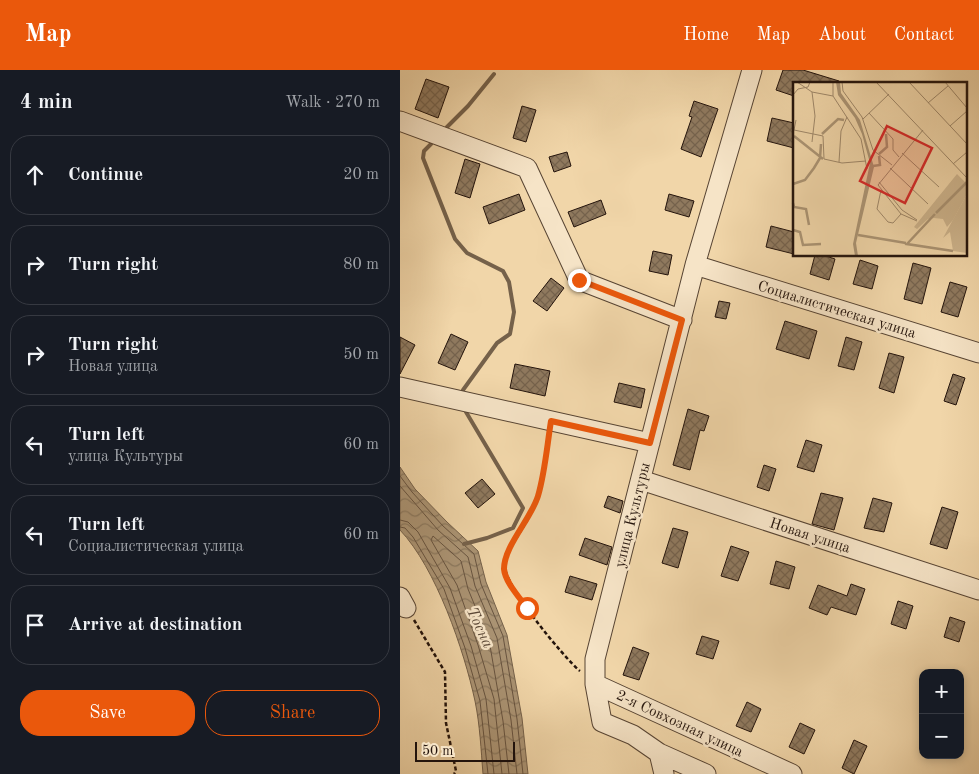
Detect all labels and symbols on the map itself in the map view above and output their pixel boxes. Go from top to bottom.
inset map [793,82,966,256]
route end [568,269,591,292]
street label: Социалистическая улица [756,279,918,342]
street label: улица Культуры [613,461,654,570]
street label: Новая улица [767,516,852,557]
route start [516,597,539,620]
water label: Тосна [463,605,496,651]
street label: 2-я Совхозная улица [614,688,746,761]
scale bar [415,739,515,762]

